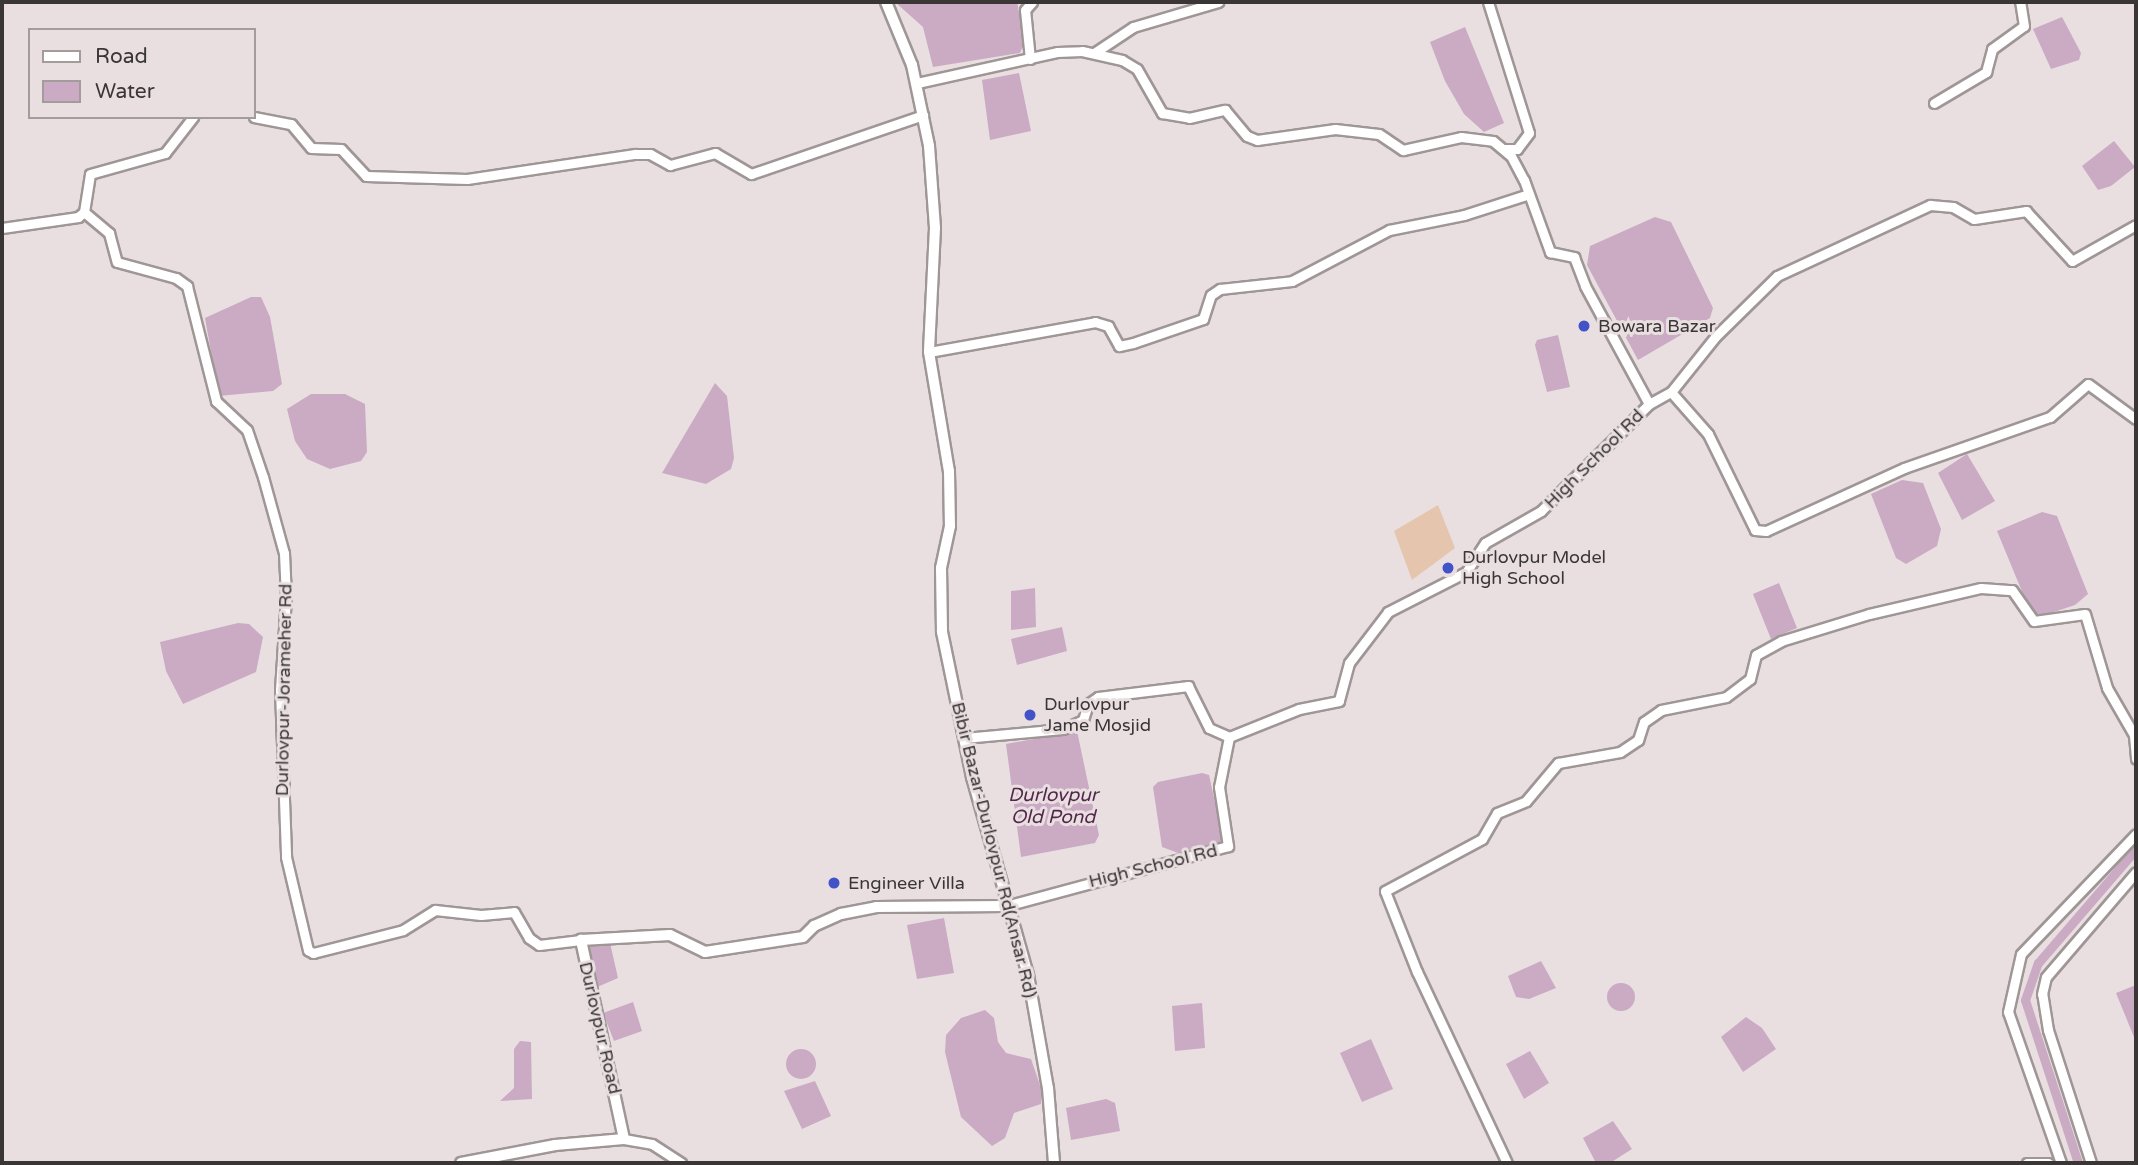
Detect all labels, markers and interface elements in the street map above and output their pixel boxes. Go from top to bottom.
legend [28,28,256,119]
text: Road [95,44,148,69]
text: Water [95,79,155,104]
place label: Bowara Bazar [1598,315,1716,337]
marker: Bowara Bazar [1576,318,1592,334]
street label: High School Rd [1540,405,1648,513]
place label: Durlovpur Model High School [1462,547,1606,590]
marker: Durlovpur Model High School [1440,560,1456,576]
street label: Durlovpur-Jorameher Rd [271,584,297,796]
place label: Durlovpur Jame Mosjid [1044,694,1151,736]
street label: Bibir Bazar-Durlovpur Rd(Ansar Rd) [947,700,1041,1000]
marker: Durlovpur Jame Mosjid [1022,707,1038,723]
water label: Durlovpur Old Pond [1008,785,1098,829]
street label: High School Rd [1086,840,1220,892]
place label: Engineer Villa [848,872,965,894]
marker: Engineer Villa [826,875,842,891]
street label: Durlovpur Road [574,960,626,1096]

